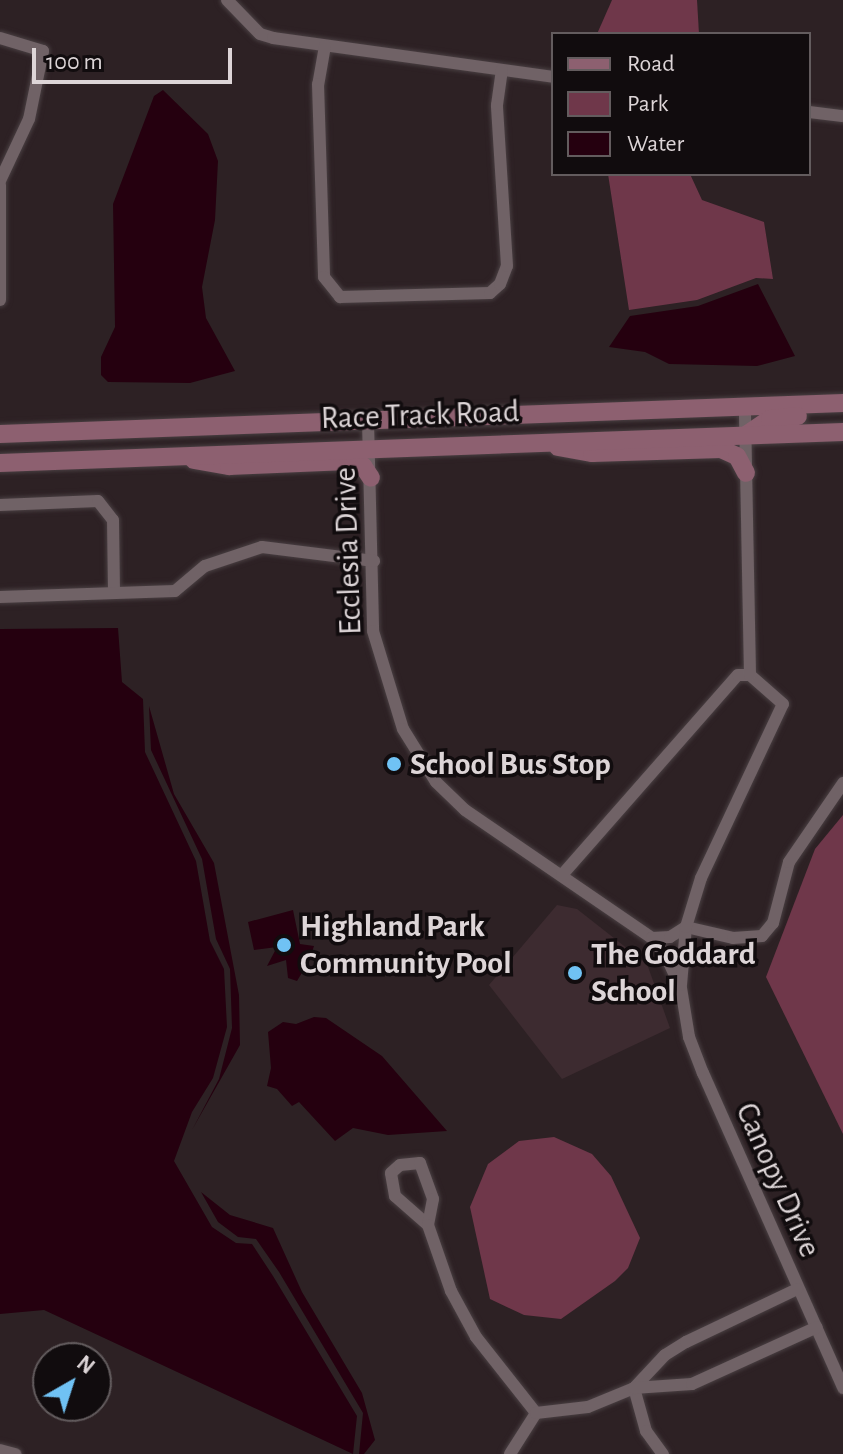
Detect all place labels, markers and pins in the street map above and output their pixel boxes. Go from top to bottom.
place label: School Bus Stop [410,745,611,783]
marker: School Bus Stop [385,755,403,773]
place label: Highland Park Community Pool [300,908,512,983]
marker: Highland Park Community Pool [275,936,293,954]
place label: The Goddard School [591,936,755,1011]
marker: The Goddard School [566,964,584,982]

